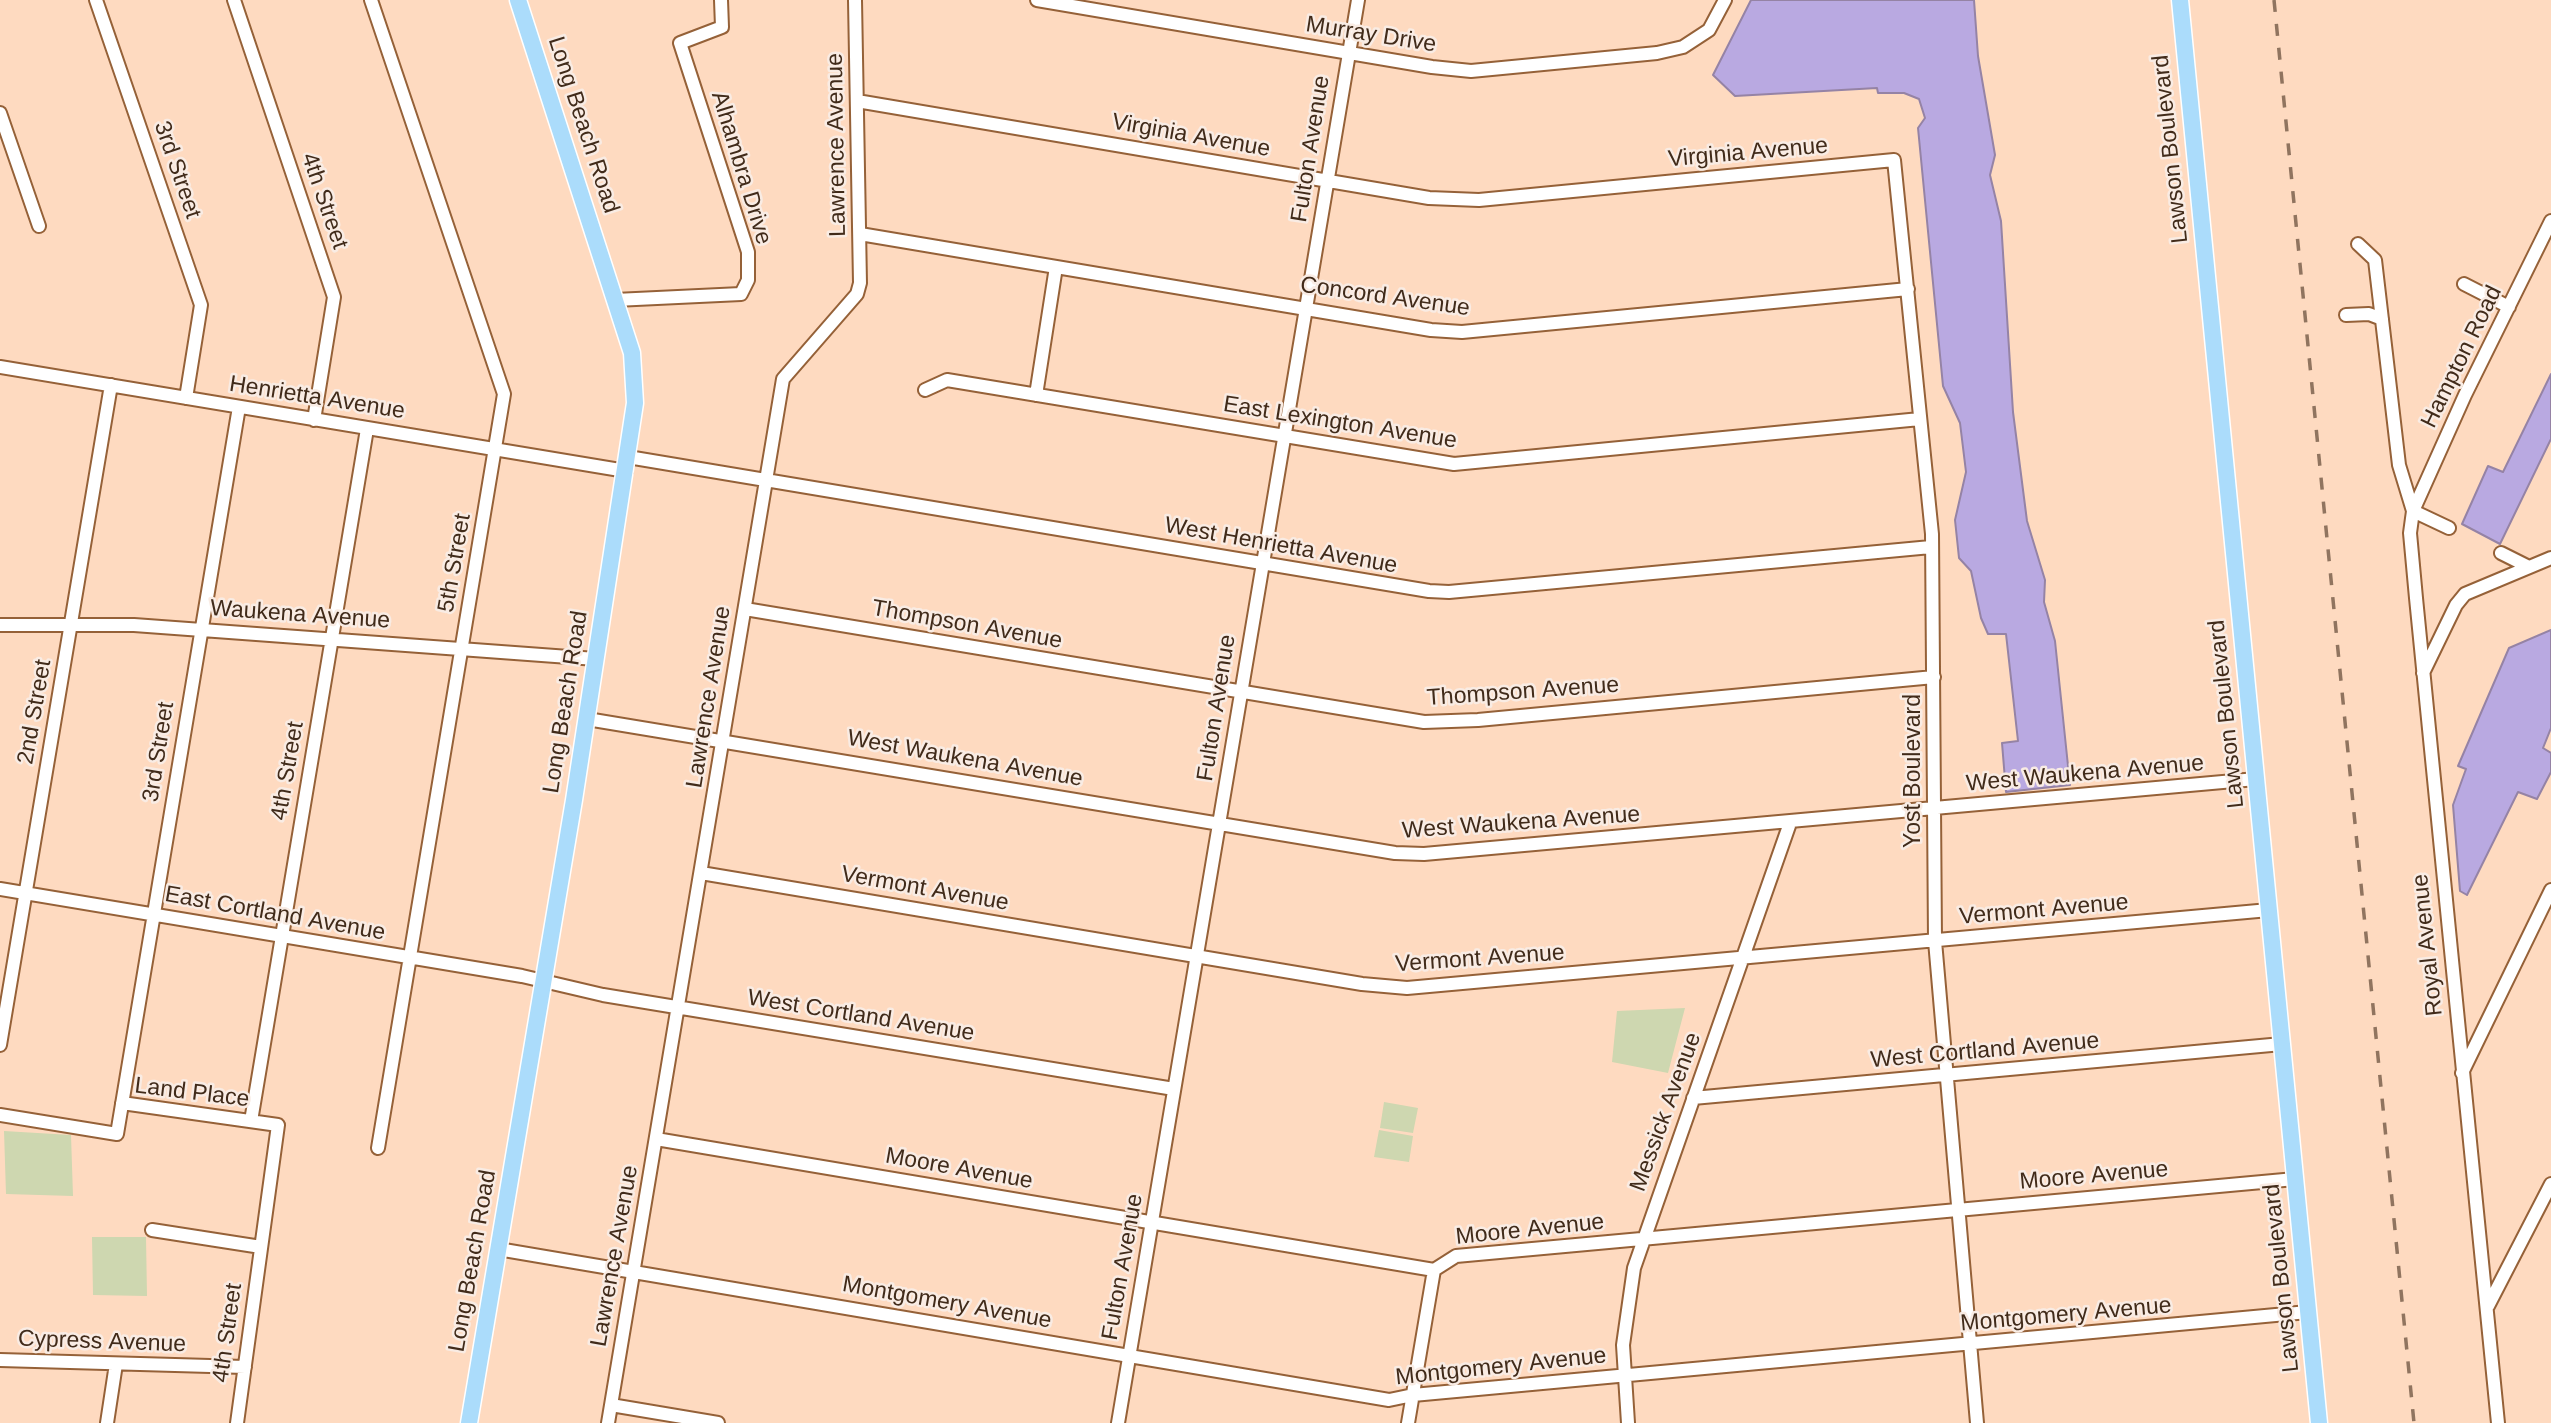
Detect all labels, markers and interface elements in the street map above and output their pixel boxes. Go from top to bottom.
street label: Murray Drive [1304,11,1438,59]
street label: Long Beach Road [541,33,625,217]
street label: Lawrence Avenue [822,53,852,237]
street label: Lawson Boulevard [2147,53,2195,245]
street label: Fulton Avenue [1286,74,1336,224]
street label: Alhambra Drive [705,88,777,248]
street label: Virginia Avenue [1110,108,1272,164]
street label: 3rd Street [148,118,206,222]
street label: Virginia Avenue [1667,132,1829,174]
street label: 4th Street [295,149,353,253]
street label: Concord Avenue [1298,271,1472,323]
street label: Hampton Road [2416,281,2508,433]
street label: Henrietta Avenue [227,371,407,425]
street label: East Lexington Avenue [1221,391,1459,455]
street label: 5th Street [433,511,477,615]
street label: West Henrietta Avenue [1163,512,1399,580]
street label: Waukena Avenue [209,595,391,635]
street label: Thompson Avenue [870,595,1064,655]
street label: Lawrence Avenue [681,604,737,790]
street label: Long Beach Road [538,609,594,795]
street label: Lawson Boulevard [2203,618,2251,810]
street label: Fulton Avenue [1192,633,1242,783]
street label: 2nd Street [12,657,58,767]
street label: Thompson Avenue [1426,672,1620,712]
street label: Yost Boulevard [1900,694,1928,848]
street label: 3rd Street [137,700,181,804]
street label: 4th Street [266,719,310,823]
street label: West Waukena Avenue [845,725,1085,793]
street label: West Waukena Avenue [1965,750,2205,798]
street label: West Waukena Avenue [1401,801,1641,845]
street label: Vermont Avenue [839,861,1011,917]
street label: Royal Avenue [2407,873,2449,1017]
street label: East Cortland Avenue [163,881,387,947]
street label: Vermont Avenue [1958,889,2130,931]
street label: Vermont Avenue [1394,939,1566,979]
street label: West Cortland Avenue [746,984,976,1048]
street label: West Cortland Avenue [1870,1027,2100,1075]
street label: Messick Avenue [1624,1029,1708,1195]
street label: Land Place [133,1072,251,1114]
street label: Moore Avenue [883,1142,1035,1196]
street label: Moore Avenue [2018,1156,2170,1196]
street label: Lawrence Avenue [585,1163,645,1349]
street label: Long Beach Road [443,1168,503,1354]
street label: Lawson Boulevard [2258,1182,2306,1374]
street label: Fulton Avenue [1097,1192,1149,1342]
street label: Moore Avenue [1454,1208,1606,1252]
street label: Montgomery Avenue [840,1271,1054,1335]
street label: 4th Street [207,1282,249,1384]
street label: Montgomery Avenue [1959,1292,2173,1338]
street label: Cypress Avenue [17,1325,187,1359]
street label: Montgomery Avenue [1394,1342,1608,1392]

